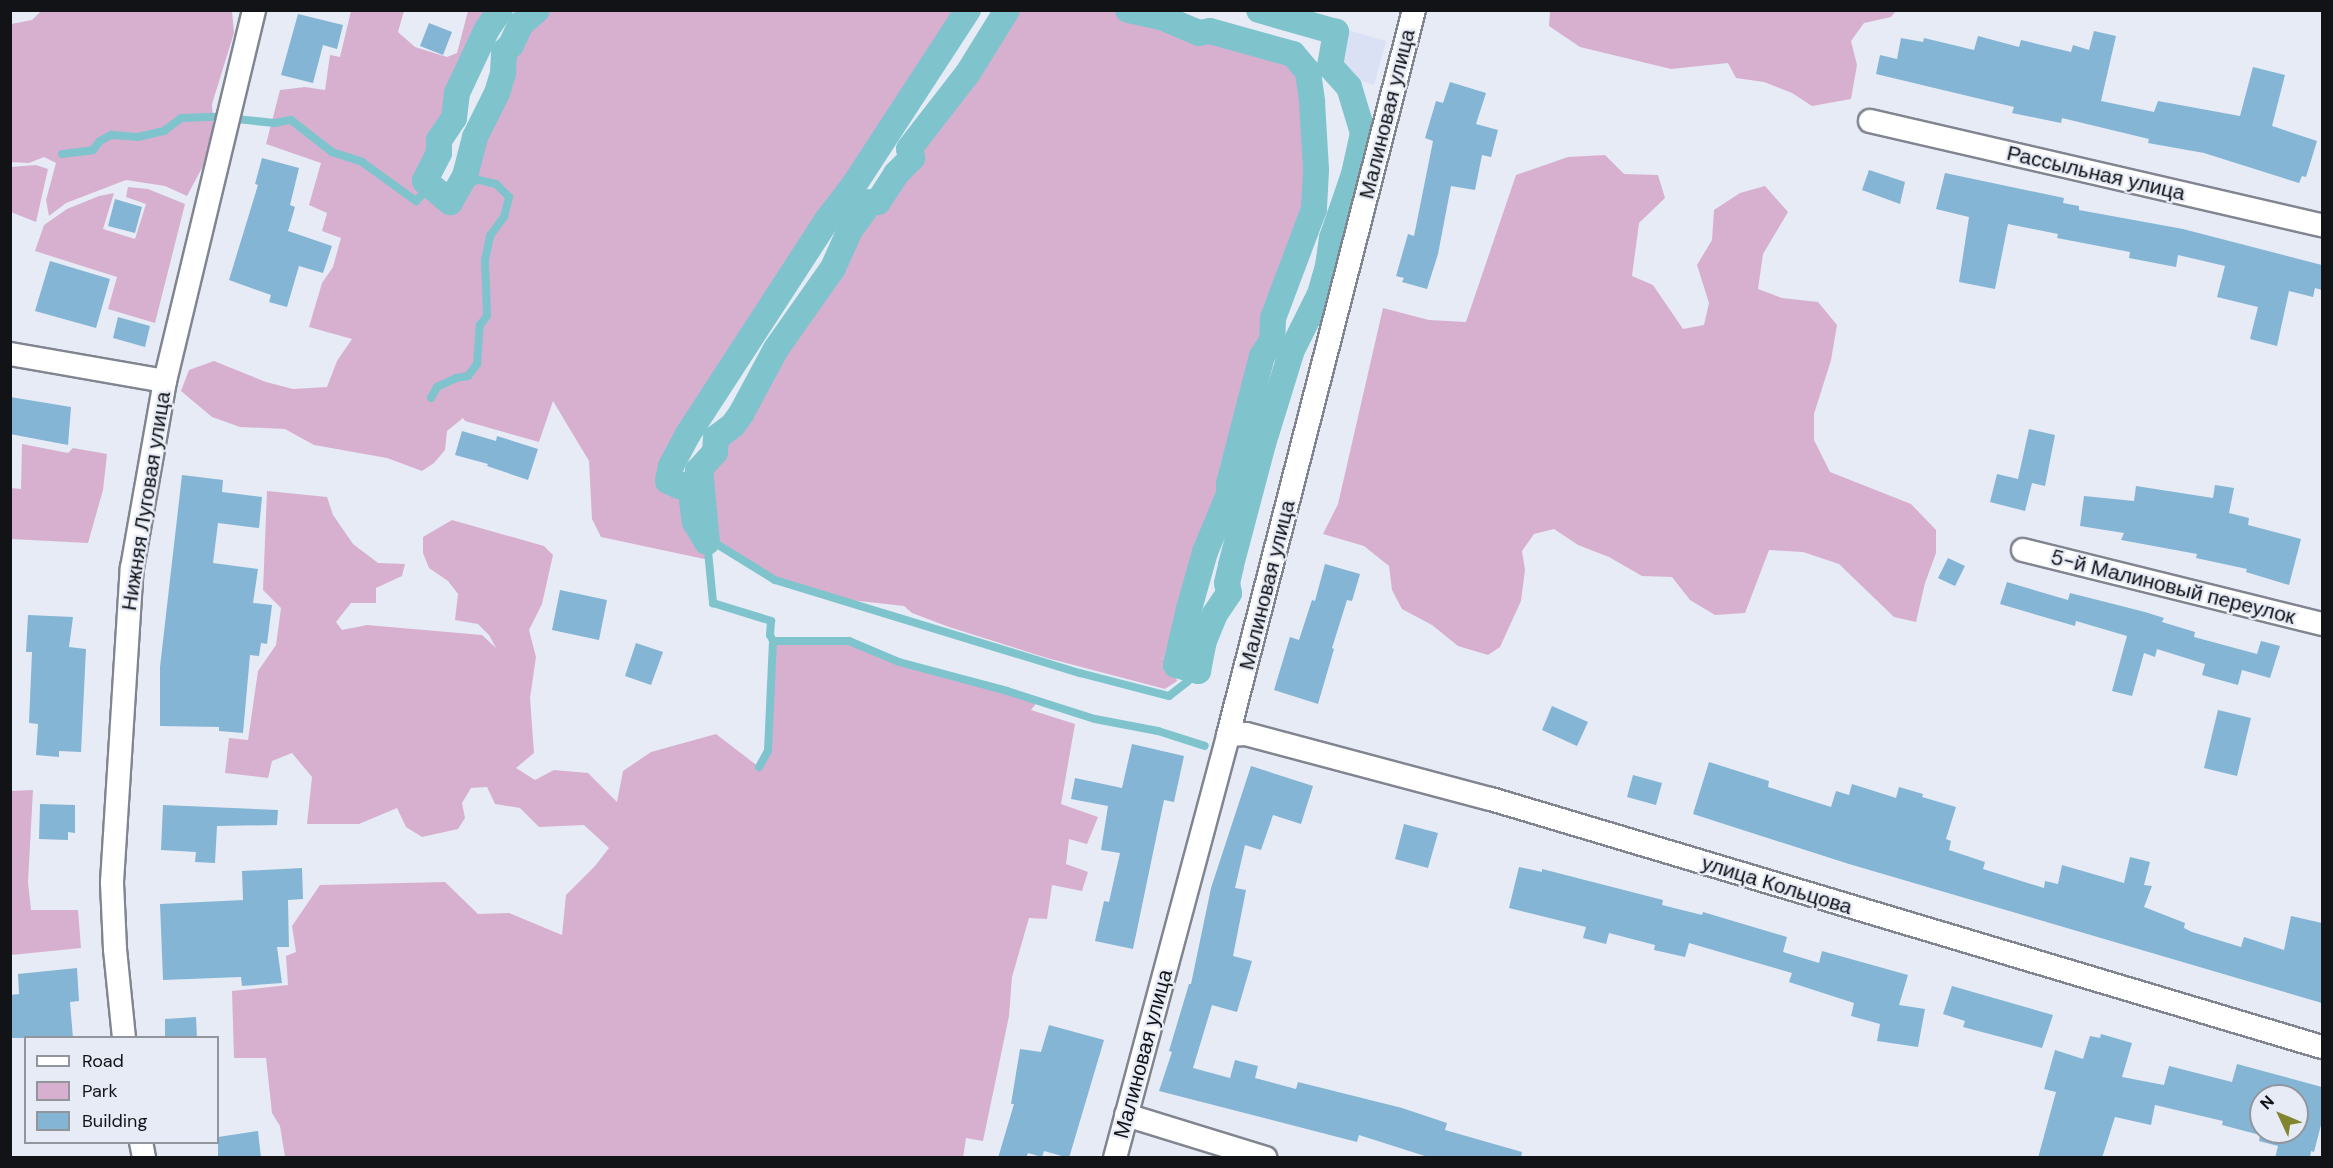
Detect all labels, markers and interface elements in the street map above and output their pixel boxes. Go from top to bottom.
street label: Малиновая улица [1354,27,1420,201]
street label: Рассыльная улица [2004,140,2188,206]
street label: Нижняя Луговая улица [116,390,176,612]
street label: Малиновая улица [1234,498,1300,672]
street label: 5-й Малиновый переулок [2048,544,2298,630]
street label: улица Кольцова [1699,850,1855,920]
street label: Малиновая улица [1108,967,1178,1141]
legend [24,1036,219,1144]
text: Road [82,1049,124,1073]
text: Park [82,1079,118,1103]
north arrow [2249,1084,2309,1144]
text: N [2256,1091,2279,1114]
text: Building [82,1109,147,1133]

